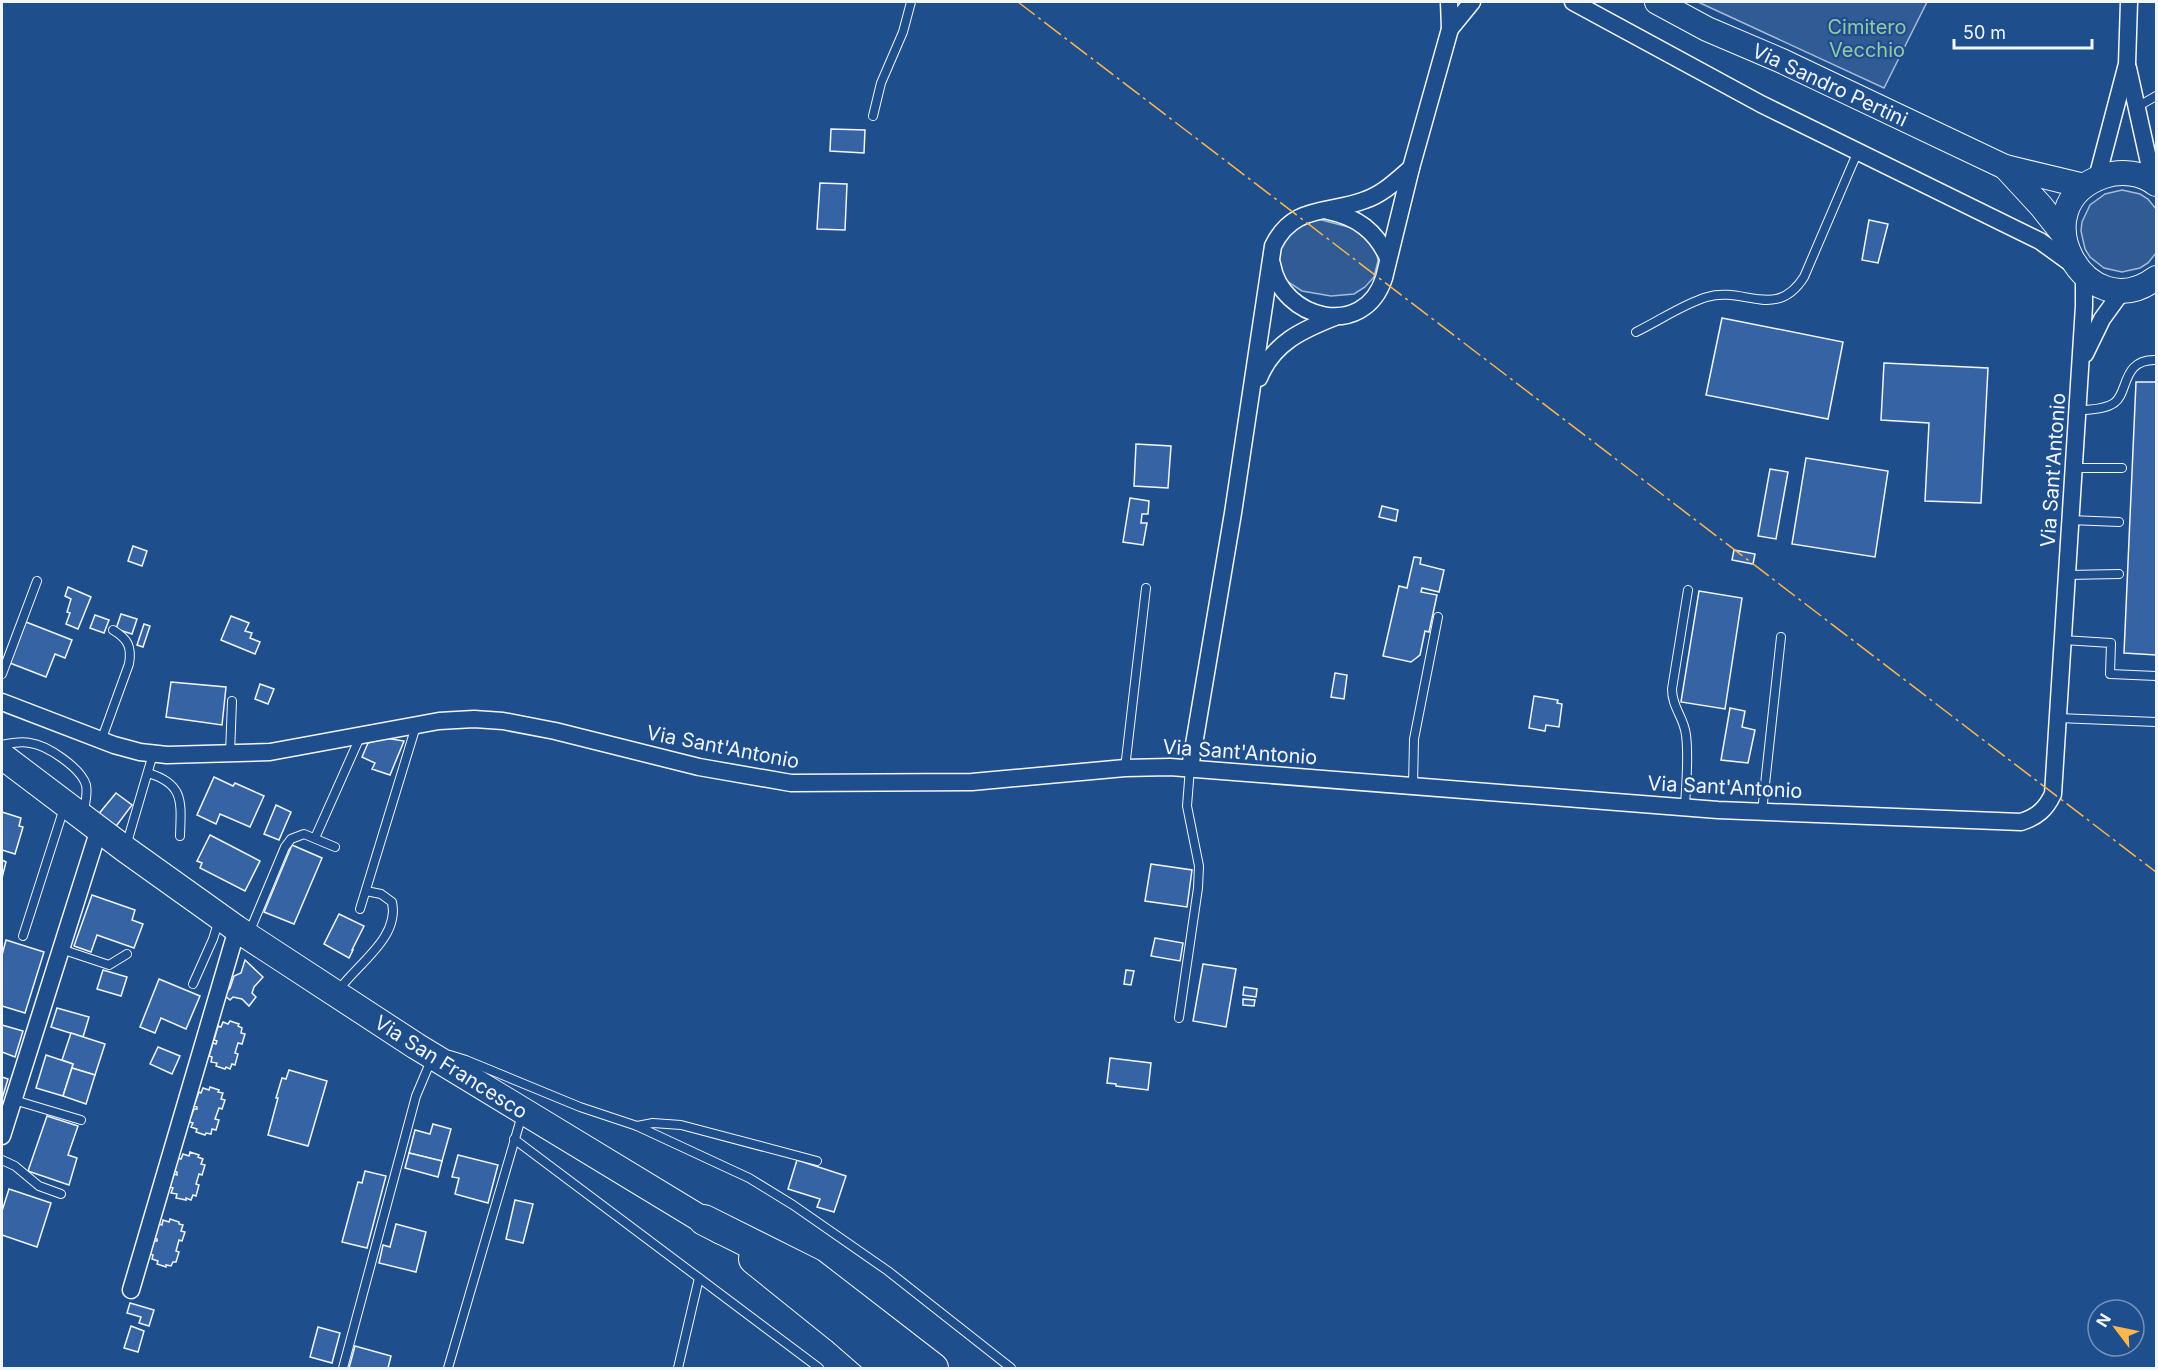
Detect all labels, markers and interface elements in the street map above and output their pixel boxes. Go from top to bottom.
scale bar [1954,12,2092,50]
park label: Cimitero Vecchio [1827,15,1907,62]
text: 50 m [1963,22,2006,43]
street label: Via Sandro Pertini [1749,38,1911,132]
street label: Via Sant'Antonio [2036,392,2070,548]
street label: Via Sant'Antonio [645,720,801,774]
street label: Via Sant'Antonio [1162,735,1318,769]
street label: Via Sant'Antonio [1647,771,1803,803]
street label: Via San Francesco [370,1010,532,1124]
north arrow [2086,1298,2146,1358]
text: N [2092,1310,2115,1331]

